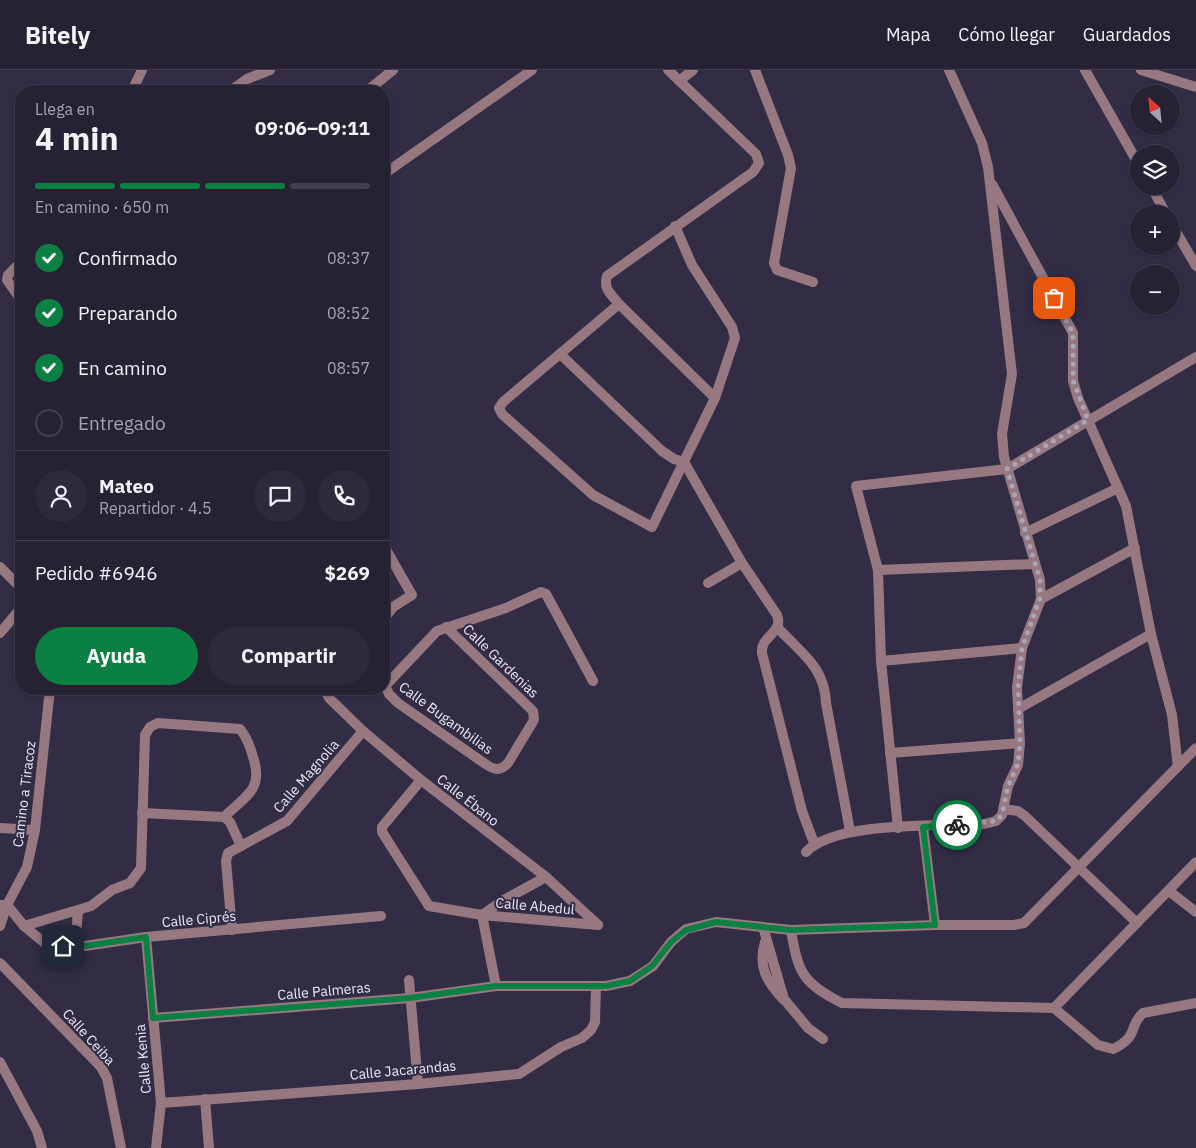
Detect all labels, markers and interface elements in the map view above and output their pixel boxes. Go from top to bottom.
text: Bitely [25,19,90,51]
text: Mapa [886,23,930,46]
text: Cómo llegar [958,23,1055,46]
text: Guardados [1083,23,1171,46]
north arrow [1130,85,1180,135]
map controls [1130,85,1180,315]
text: Llega en [35,99,95,119]
text: 09:06–09:11 [255,116,370,140]
text: 4 min [35,117,119,159]
button: layers [1130,145,1180,195]
text: En camino · 650 m [35,197,169,217]
button: + [1130,205,1180,255]
icon: check [35,244,63,272]
text: Confirmado [78,246,177,270]
text: 08:37 [327,248,370,268]
button: − [1130,265,1180,315]
pin [1033,277,1075,319]
icon: bag [1040,284,1068,312]
icon: check [35,299,63,327]
text: Preparando [78,301,177,325]
text: 08:52 [327,303,370,323]
icon: check [35,354,63,382]
text: En camino [78,356,167,380]
text: 08:57 [327,358,370,378]
text: Entregado [78,411,166,435]
button: person [35,470,87,522]
button: chat [254,470,306,522]
button: phone [318,470,370,522]
text: Mateo [99,474,154,498]
text: Repartidor · 4.5 [99,498,212,518]
text: Pedido #6946 [35,561,158,585]
text: $269 [324,561,370,585]
street label: Calle Gardenias [459,620,543,702]
button: Ayuda [35,627,198,685]
button: Compartir [208,627,370,685]
street label: Calle Bugambilias [395,678,497,758]
street label: Calle Magnolia [269,735,343,816]
street label: Camino a Tiracoz [9,739,40,848]
street label: Calle Ébano [433,769,504,830]
courier [932,800,982,850]
icon: bike [943,811,971,839]
street label: Calle Abedul [495,894,576,918]
street label: Calle Ciprés [161,907,237,931]
pin [42,925,84,967]
icon: home [49,932,77,960]
street label: Calle Palmeras [277,978,372,1004]
street label: Calle Ceiba [59,1005,120,1069]
street label: Calle Kenia [131,1023,155,1095]
street label: Calle Jacarandas [349,1056,457,1084]

